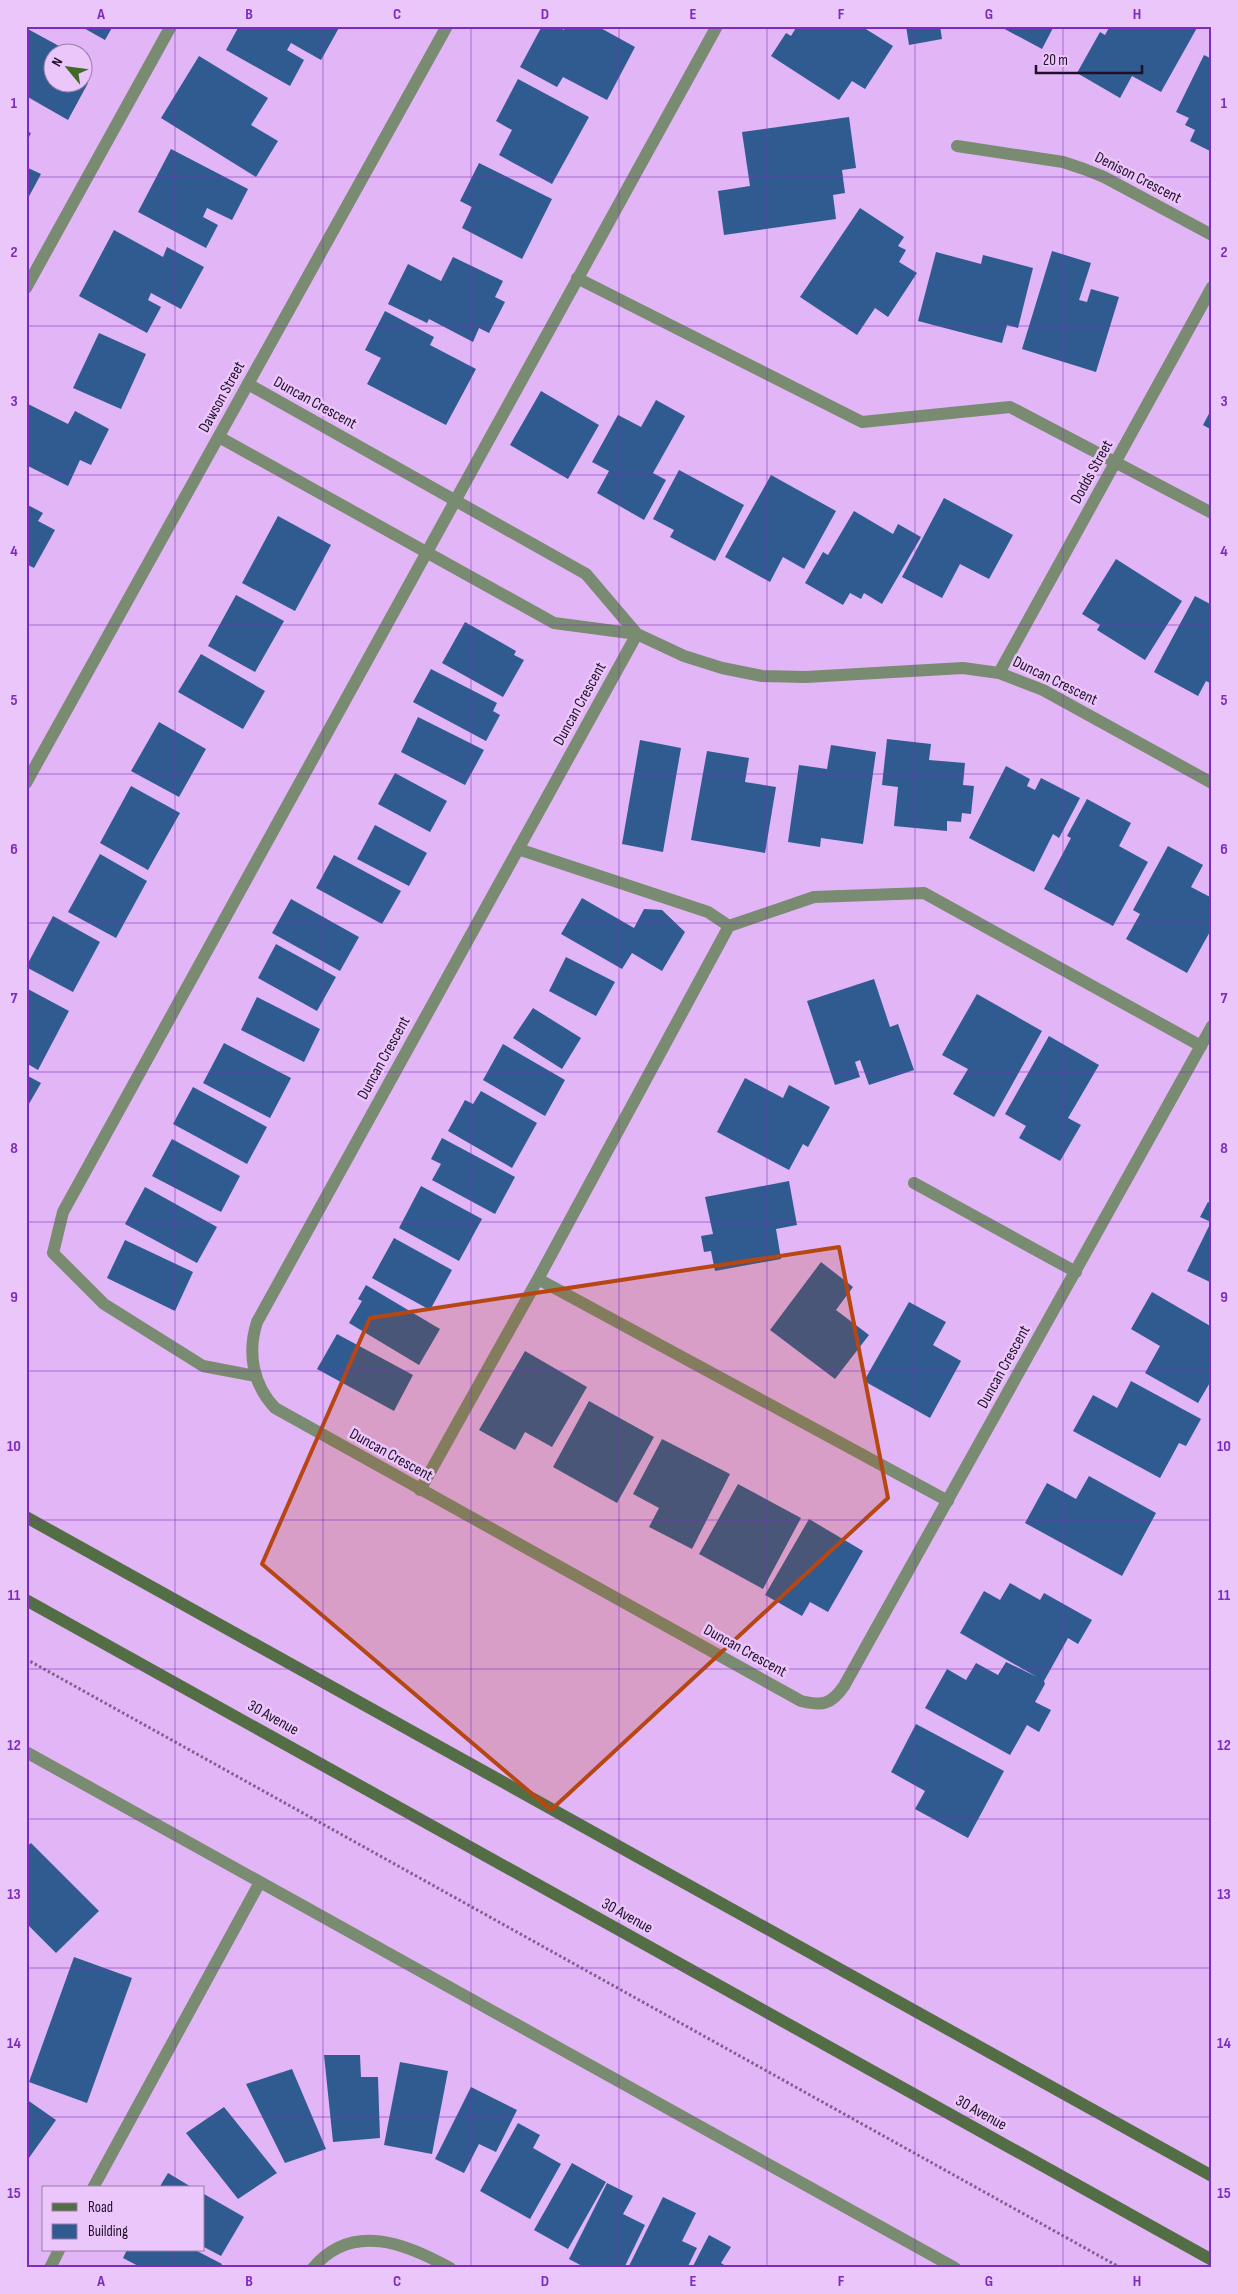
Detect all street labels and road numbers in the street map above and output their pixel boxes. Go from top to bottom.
street label: Denison Crescent [1091,148,1185,208]
street label: Dawson Street [195,358,249,436]
street label: Duncan Crescent [270,372,360,434]
street label: Dodds Street [1067,437,1117,507]
street label: Duncan Crescent [1010,652,1101,710]
street label: Duncan Crescent [549,659,611,749]
street label: Duncan Crescent [353,1013,415,1103]
street label: Duncan Crescent [973,1322,1035,1412]
street label: Duncan Crescent [346,1424,436,1486]
street label: Duncan Crescent [700,1620,790,1682]
street label: 30 Avenue [244,1696,302,1740]
street label: 30 Avenue [598,1894,656,1938]
street label: 30 Avenue [952,2091,1010,2135]

